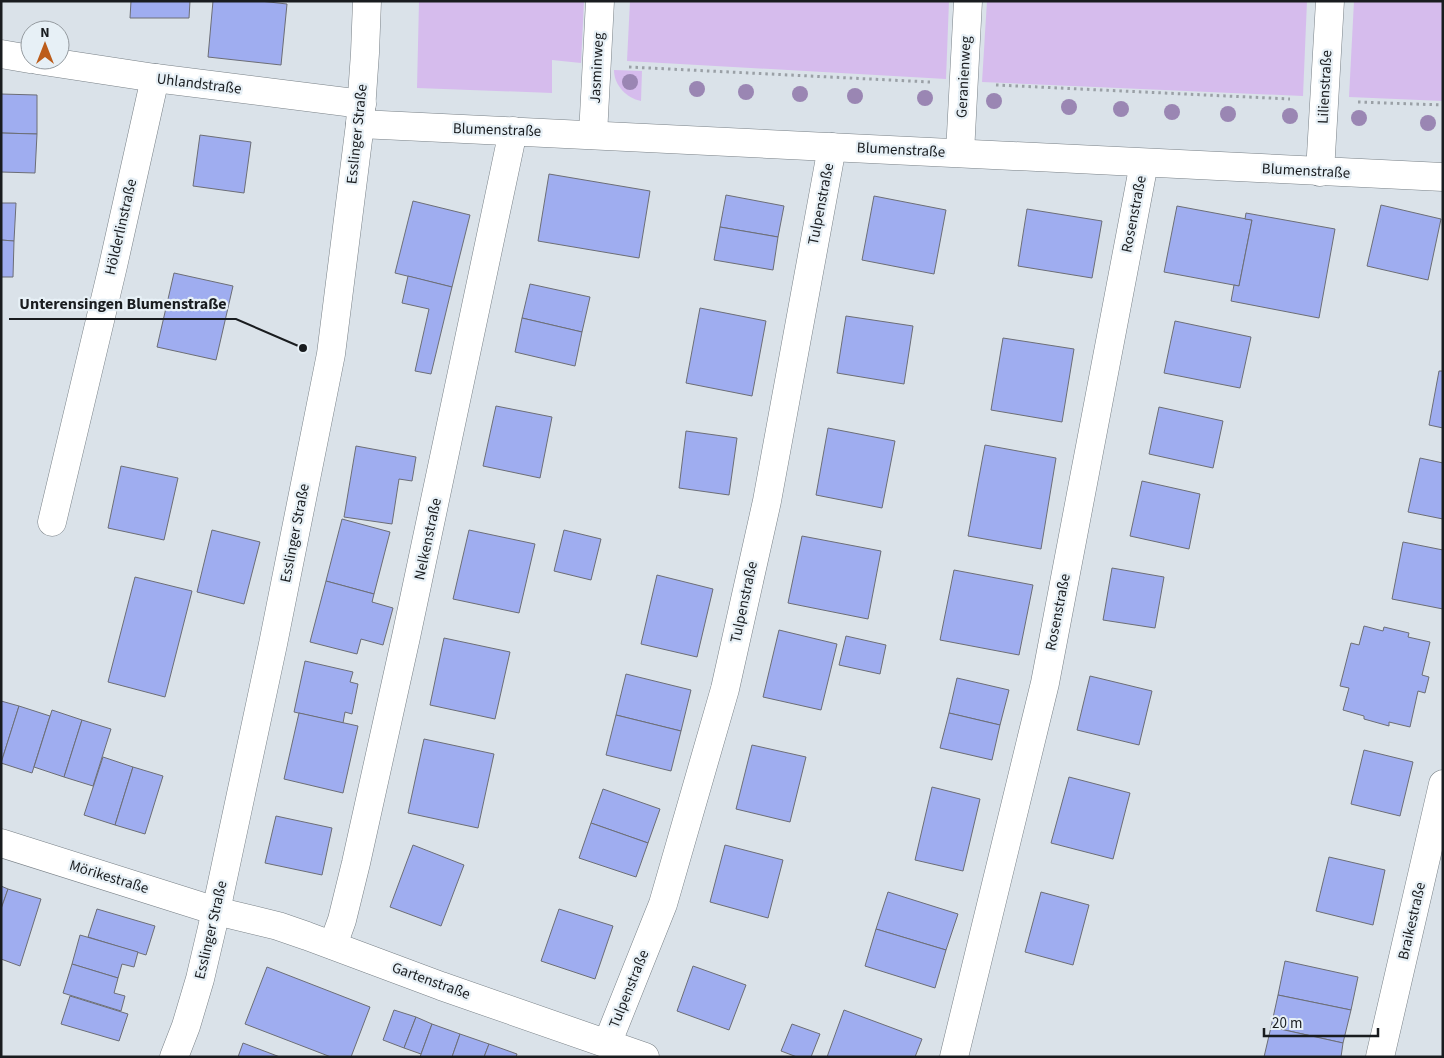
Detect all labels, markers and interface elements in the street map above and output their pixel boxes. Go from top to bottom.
north arrow [20,20,70,70]
text: N [40,23,50,43]
street label: Jasminweg [585,32,609,104]
street label: Geranienweg [951,35,977,119]
street label: Lilienstraße [1313,50,1337,124]
street label: Uhlandstraße [155,68,243,100]
street label: Esslinger Straße [341,83,373,185]
street label: Blumenstraße [452,118,542,142]
street label: Blumenstraße [856,137,946,163]
street label: Blumenstraße [1261,158,1351,184]
street label: Tulpenstraße [803,161,839,247]
street label: Rosenstraße [1116,174,1152,254]
street label: Hölderlinstraße [100,177,142,277]
callout: Unterensingen Blumenstraße [9,288,236,319]
text: Unterensingen Blumenstraße [19,293,227,315]
street label: Esslinger Straße [275,482,315,584]
street label: Nelkenstraße [409,496,447,582]
street label: Tulpenstraße [725,559,763,645]
street label: Rosenstraße [1040,572,1076,652]
street label: Mörikestraße [67,855,151,899]
street label: Esslinger Straße [189,879,233,981]
street label: Braikestraße [1393,880,1431,962]
street label: Tulpenstraße [604,947,654,1031]
street label: Gartenstraße [389,957,473,1005]
scale bar [1264,1006,1378,1038]
text: 20 m [1272,1013,1302,1034]

